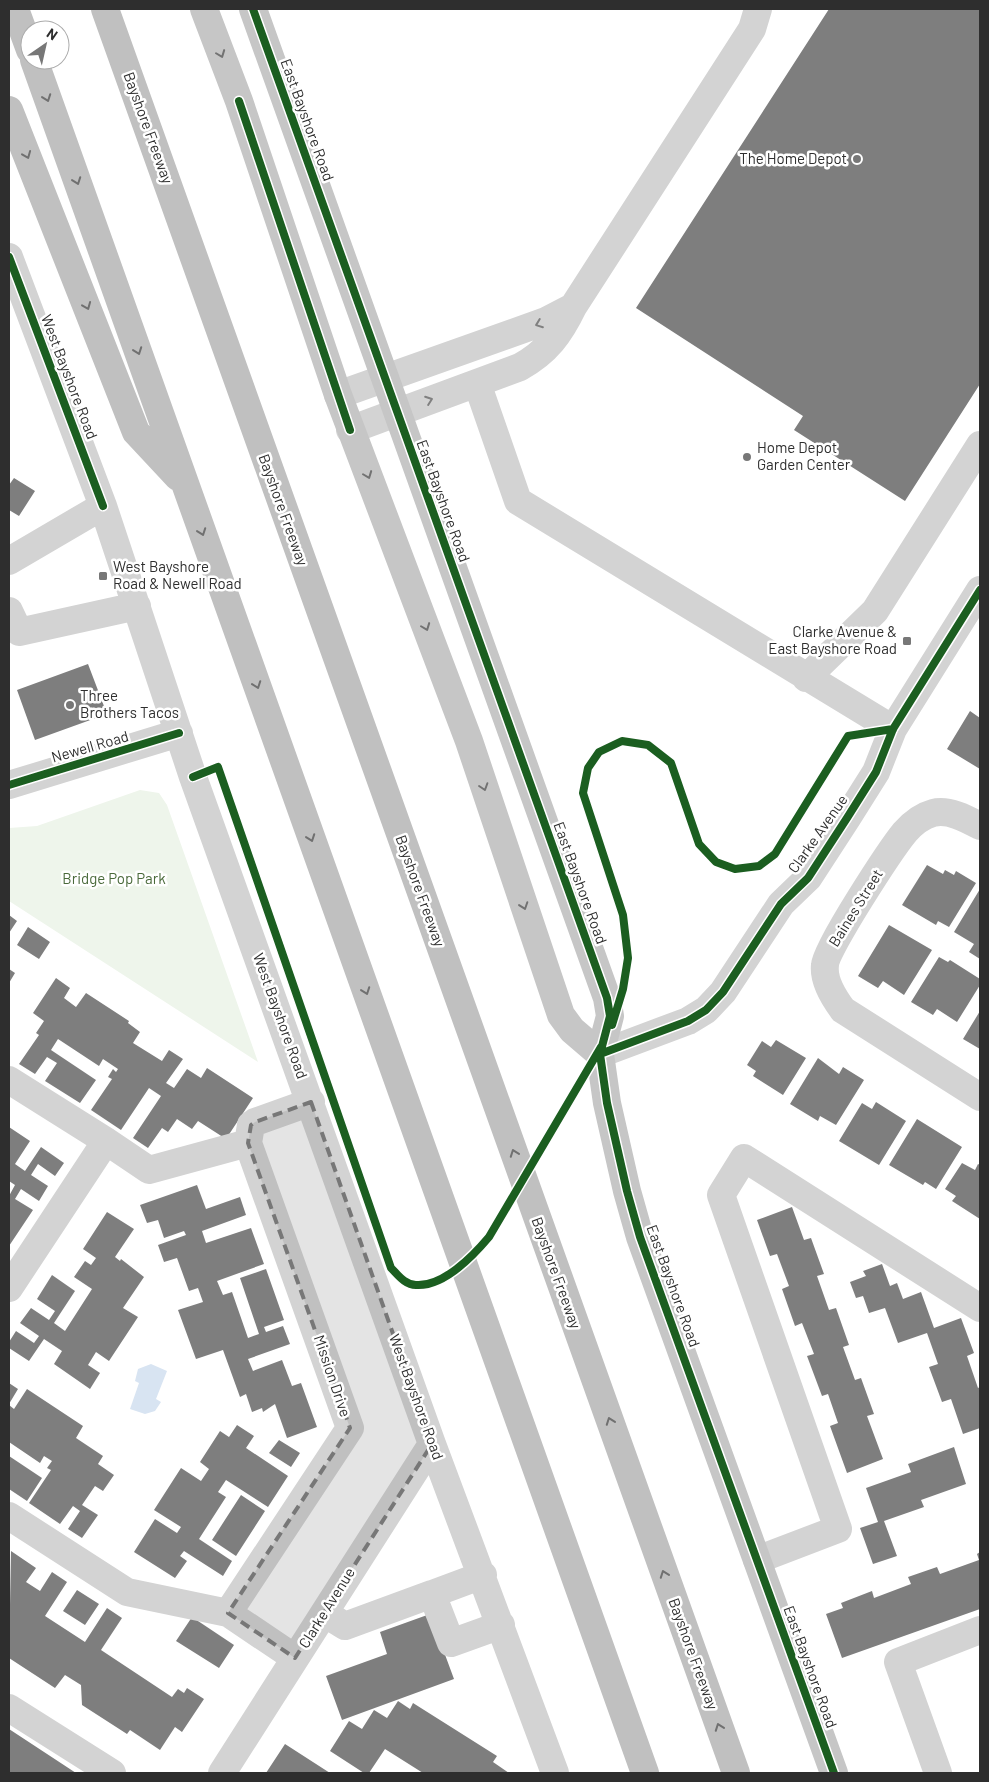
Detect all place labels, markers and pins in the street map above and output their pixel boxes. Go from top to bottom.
place label: The Home Depot [739,149,847,167]
marker: The Home Depot [851,153,863,165]
place label: Home Depot Garden Center [757,438,851,473]
marker: Home Depot Garden Center [741,451,753,463]
place label: West Bayshore Road & Newell Road [113,557,242,592]
marker: West Bayshore Road & Newell Road [97,570,109,582]
place label: Clarke Avenue & East Bayshore Road [768,622,897,657]
marker: Clarke Avenue & East Bayshore Road [901,635,913,647]
place label: Three Brothers Tacos [80,686,179,721]
marker: Three Brothers Tacos [64,699,76,711]

